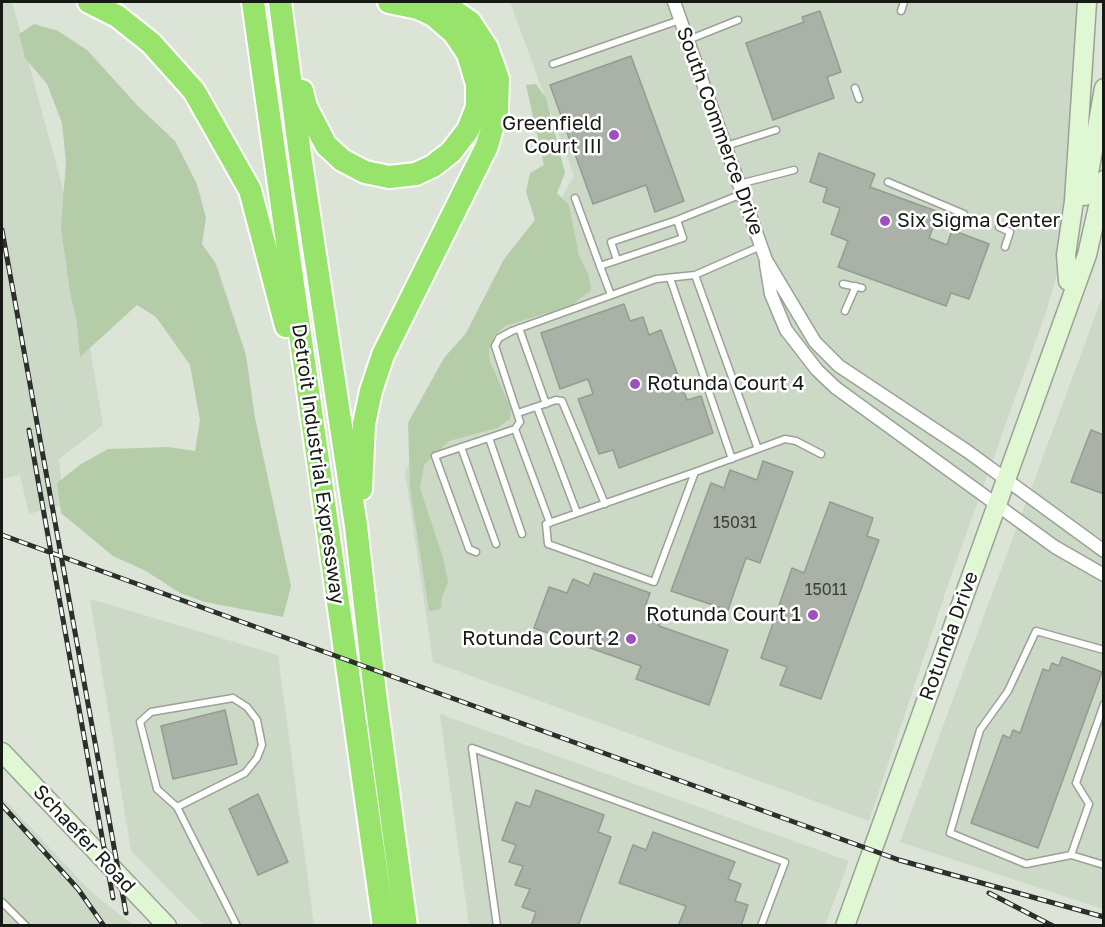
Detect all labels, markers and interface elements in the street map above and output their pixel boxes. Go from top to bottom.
street label: South Commerce Drive [671,24,769,238]
place label: Greenfield Court III [502,112,602,159]
marker: Greenfield Court III [607,128,621,142]
place label: Six Sigma Center [897,209,1060,233]
marker: Six Sigma Center [878,214,892,228]
street label: Detroit Industrial Expressway [286,322,350,606]
place label: Rotunda Court 4 [647,372,804,396]
marker: Rotunda Court 4 [628,377,642,391]
house number: 15031 [713,513,757,533]
street label: Rotunda Drive [914,568,984,704]
house number: 15011 [805,580,847,600]
place label: Rotunda Court 1 [646,603,801,627]
marker: Rotunda Court 1 [806,608,820,622]
place label: Rotunda Court 2 [462,627,619,651]
marker: Rotunda Court 2 [624,632,638,646]
street label: Schaefer Road [28,780,140,898]

